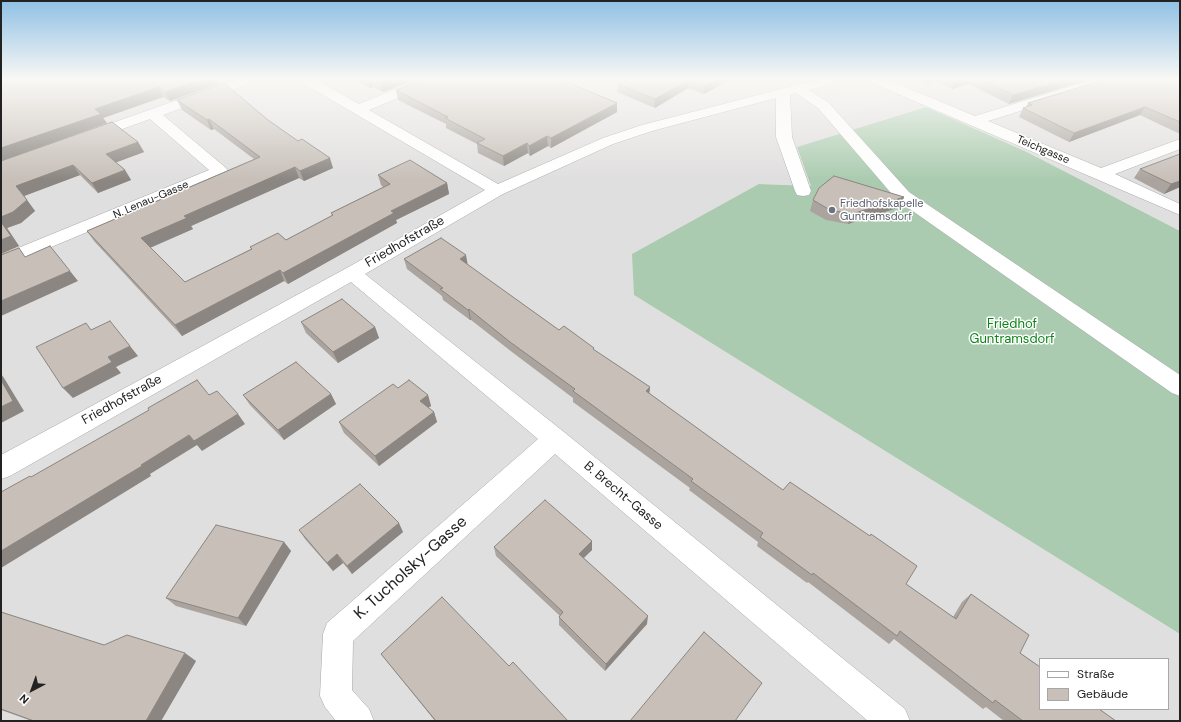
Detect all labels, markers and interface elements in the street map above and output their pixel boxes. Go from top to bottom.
street label: Teichgasse [1015,133,1071,167]
street label: N. Lenau-Gasse [111,178,191,222]
place label: Friedhofskapelle Guntramsdorf [840,197,923,223]
marker: Friedhofskapelle Guntramsdorf [827,205,837,215]
street label: Friedhofstraße [363,213,447,271]
park label: Friedhof Guntramsdorf [970,317,1054,348]
street label: Friedhofstraße [79,372,165,428]
street label: B. Brecht-Gasse [580,459,666,533]
street label: K. Tucholsky-Gasse [351,512,471,624]
legend [1039,658,1169,710]
text: Straße [1077,666,1114,682]
north arrow [12,670,52,710]
text: Gebäude [1077,686,1128,702]
text: N [17,691,32,707]

